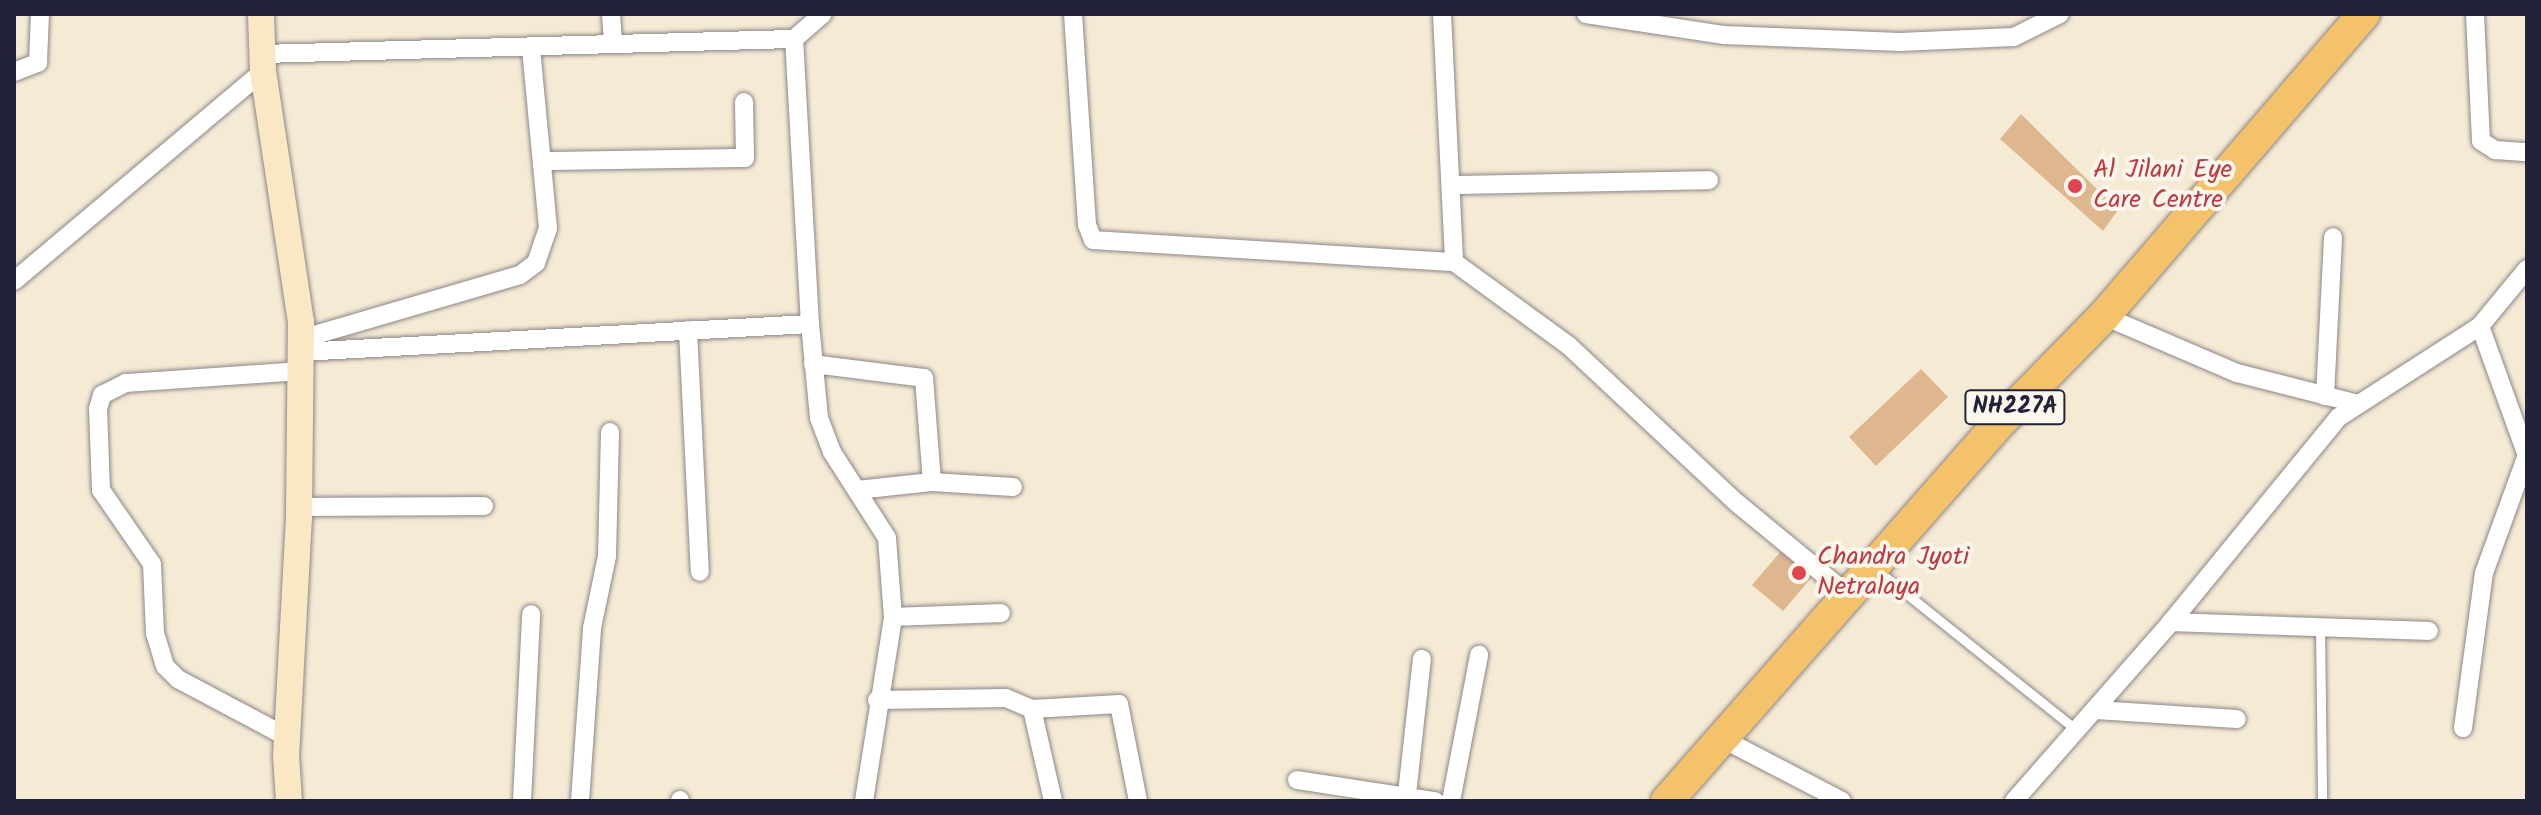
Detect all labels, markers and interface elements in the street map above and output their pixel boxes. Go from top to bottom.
place label: Al Jilani Eye Care Centre [2093,155,2232,216]
marker: Al Jilani Eye Care Centre [2064,175,2086,197]
road number: NH227A [1963,387,2067,427]
place label: Chandra Jyoti Netralaya [1817,542,1969,604]
marker: Chandra Jyoti Netralaya [1788,562,1810,584]

